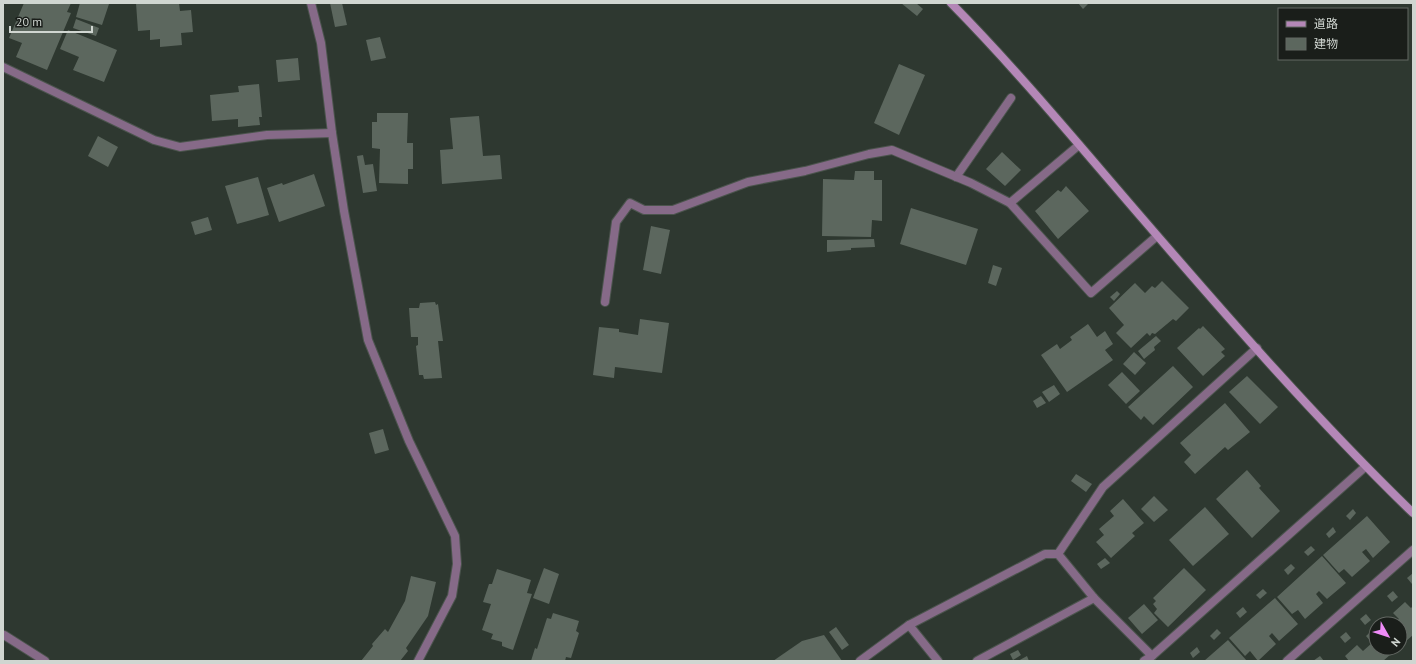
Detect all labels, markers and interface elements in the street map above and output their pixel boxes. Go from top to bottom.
scale bar [10,8,92,34]
legend [1278,8,1408,60]
text: 20 m [16,14,42,29]
text: 道路 [1314,16,1338,31]
text: 建物 [1314,36,1338,51]
north arrow [1368,616,1408,656]
text: N [1388,635,1403,650]

